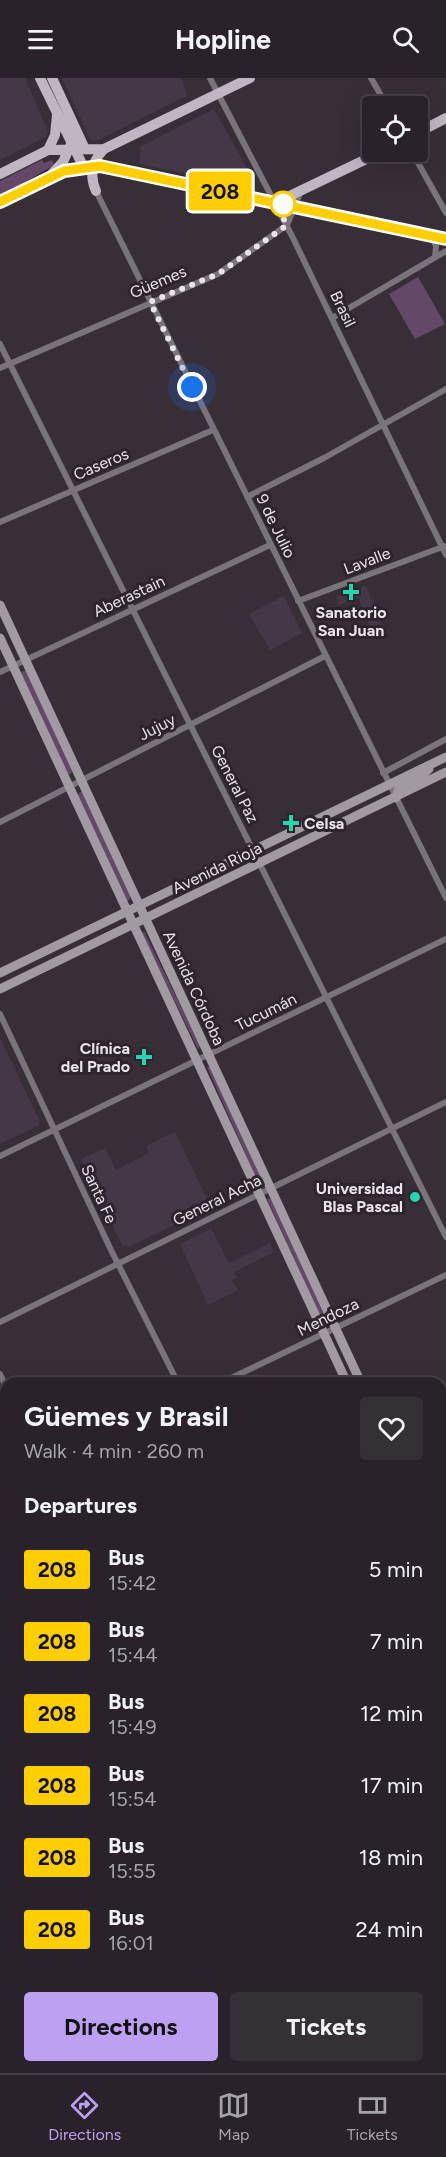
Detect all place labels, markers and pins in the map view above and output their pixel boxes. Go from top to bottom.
unlabelled marker [270,191,296,217]
marker: Sanatorio San Juan [342,583,360,601]
place label: Sanatorio San Juan [316,603,387,640]
marker: Celsa [282,814,300,832]
place label: Celsa [304,814,344,833]
place label: Clínica del Prado [61,1039,130,1076]
marker: Clínica del Prado [135,1048,153,1066]
place label: Universidad Blas Pascal [316,1179,403,1216]
marker: Universidad Blas Pascal [408,1190,422,1204]

